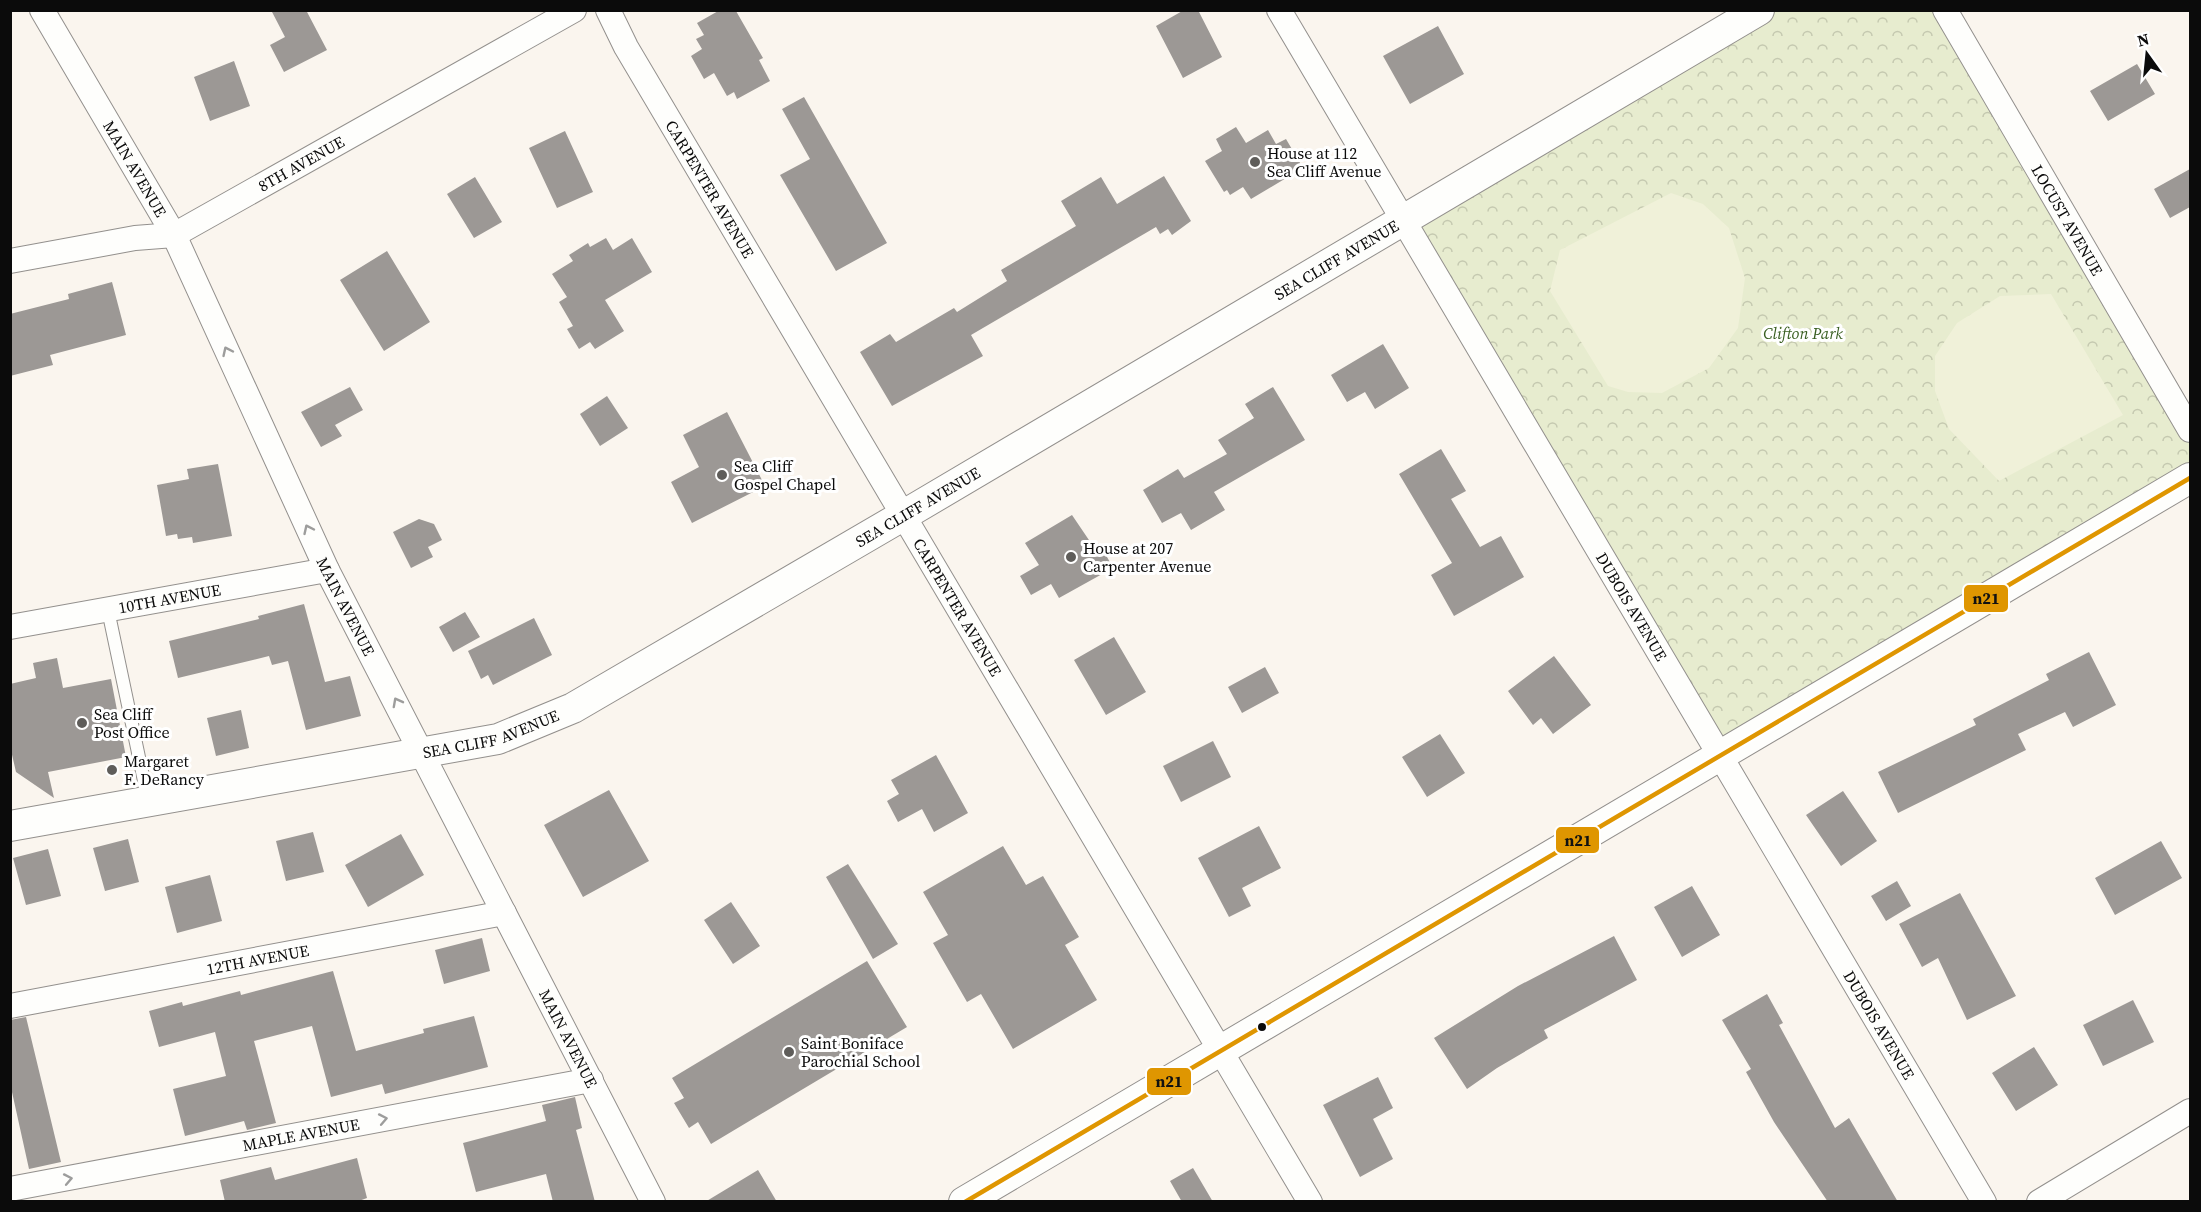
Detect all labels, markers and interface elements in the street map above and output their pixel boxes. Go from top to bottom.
north arrow [2117,24,2177,84]
text: N [2135,27,2152,52]
street label: CARPENTER AVENUE [661,116,760,262]
street label: MAIN AVENUE [98,117,172,221]
street label: 8TH AVENUE [254,130,349,197]
place label: House at 112 Sea Cliff Avenue [1267,142,1381,182]
marker: House at 112 Sea Cliff Avenue [1248,155,1262,169]
street label: LOCUST AVENUE [2026,160,2109,280]
street label: SEA CLIFF AVENUE [1270,214,1403,305]
park label: Clifton Park [1763,322,1843,344]
one-way arrow [223,347,235,358]
place label: Sea Cliff Gospel Chapel [734,455,836,495]
street label: SEA CLIFF AVENUE [851,461,984,552]
marker: Sea Cliff Gospel Chapel [715,468,729,482]
one-way arrow [304,524,316,535]
street label: CARPENTER AVENUE [908,534,1007,680]
place label: House at 207 Carpenter Avenue [1083,537,1211,577]
street label: DUBOIS AVENUE [1591,548,1673,665]
marker: House at 207 Carpenter Avenue [1064,550,1078,564]
street label: MAIN AVENUE [312,553,380,660]
street label: 10TH AVENUE [116,578,223,618]
line badge: n21 [1963,584,2009,613]
text: n21 [1972,587,2000,609]
one-way arrow [393,698,404,709]
place label: Sea Cliff Post Office [94,703,170,743]
street label: SEA CLIFF AVENUE [421,704,563,763]
marker: Sea Cliff Post Office [75,716,89,730]
place label: Margaret F. DeRancy [124,750,205,790]
marker: Margaret F. DeRancy [105,763,119,777]
line badge: n21 [1555,826,1600,854]
text: n21 [1564,829,1592,851]
street label: 12TH AVENUE [205,939,311,980]
street label: DUBOIS AVENUE [1838,966,1920,1084]
street label: MAIN AVENUE [534,985,603,1092]
unlabelled marker [1256,1021,1268,1033]
place label: Saint Boniface Parochial School [801,1032,920,1072]
marker: Saint Boniface Parochial School [782,1045,796,1059]
line badge: n21 [1146,1067,1192,1096]
text: n21 [1155,1070,1183,1092]
street label: MAPLE AVENUE [241,1113,362,1156]
one-way arrow [378,1113,388,1126]
one-way arrow [63,1173,73,1186]

